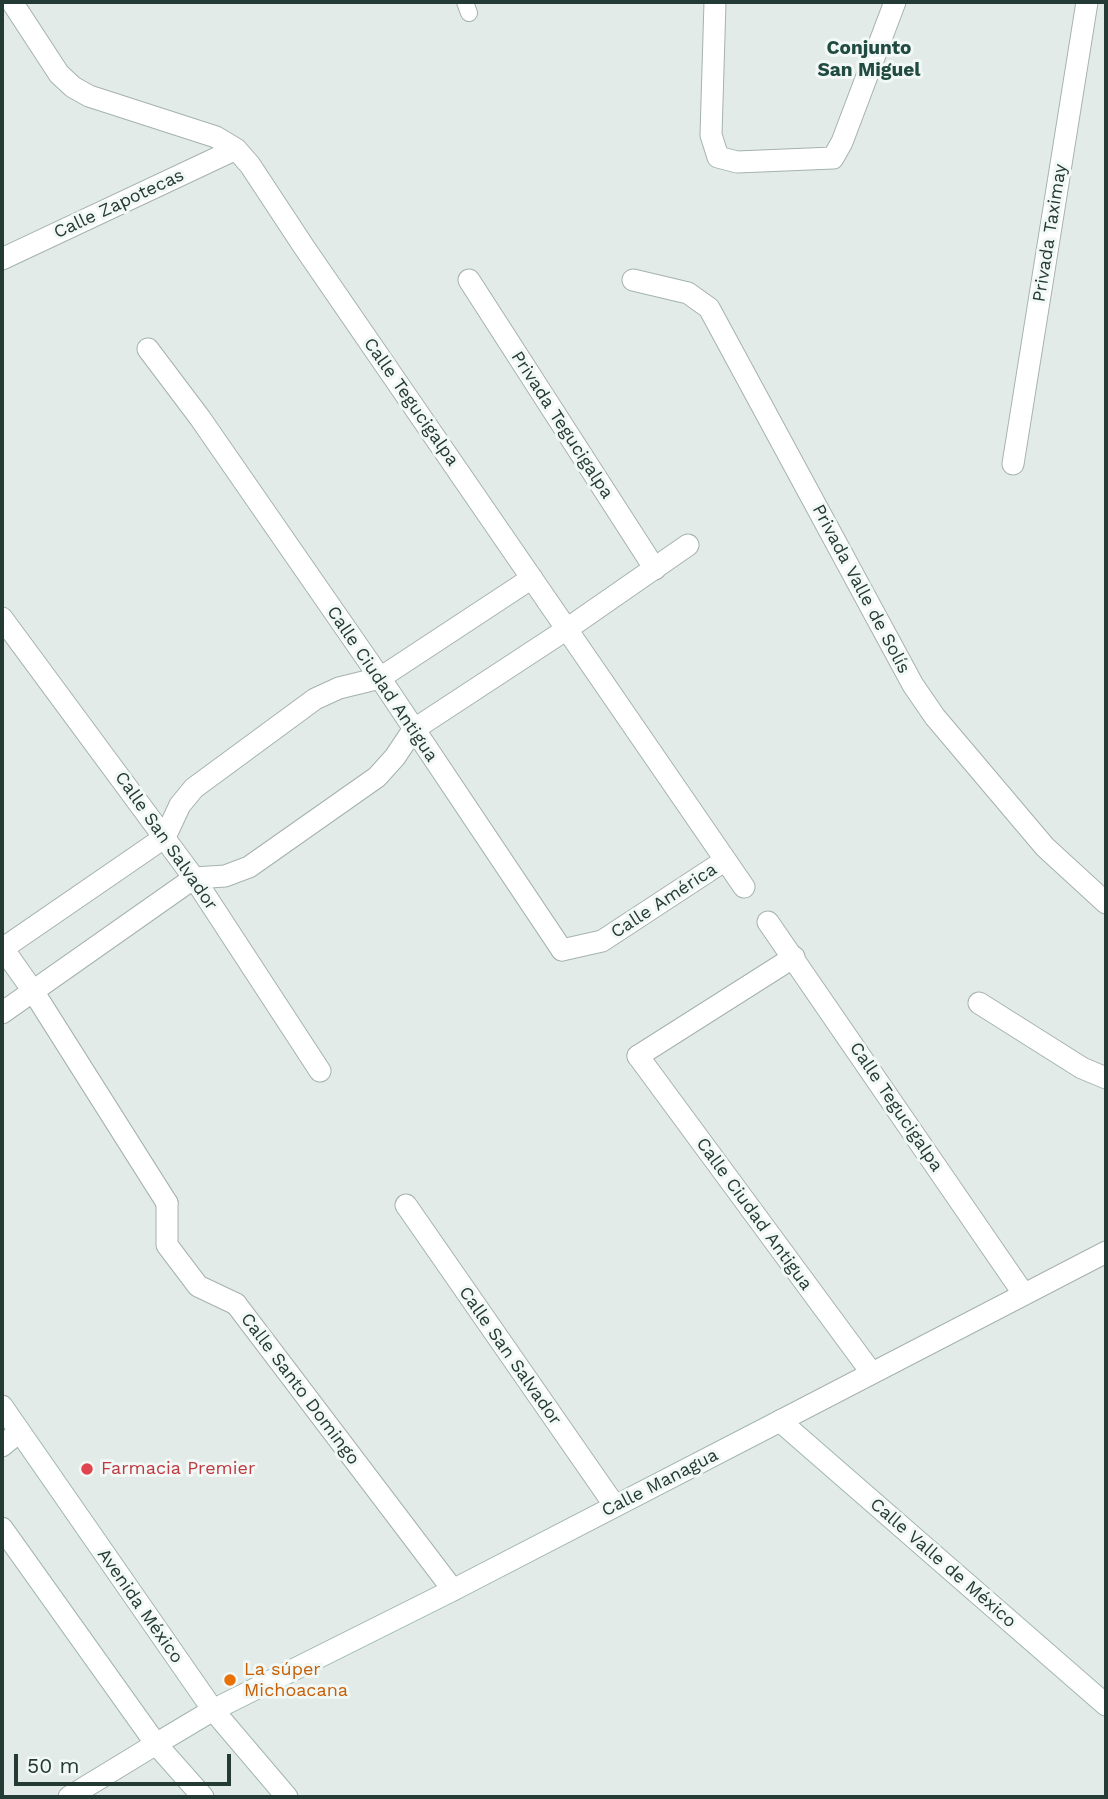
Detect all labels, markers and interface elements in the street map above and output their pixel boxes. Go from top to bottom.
district label: Conjunto San Miguel [818,37,920,81]
street label: Privada Taximay [1028,162,1072,304]
street label: Calle Zapotecas [50,164,188,244]
street label: Calle Tegucigalpa [359,334,463,470]
street label: Privada Tegucigalpa [506,347,618,503]
street label: Privada Valle de Solís [807,501,915,677]
street label: Calle Ciudad Antigua [322,602,442,766]
street label: Calle San Salvador [110,767,222,915]
street label: Calle América [607,859,721,943]
street label: Calle Tegucigalpa [845,1038,947,1176]
street label: Calle Ciudad Antigua [691,1134,817,1294]
street label: Calle San Salvador [454,1282,566,1430]
street label: Calle Santo Domingo [236,1309,364,1469]
street label: Calle Managua [598,1444,722,1522]
place label: Farmacia Premier [101,1458,255,1480]
marker: Farmacia Premier [79,1461,95,1477]
street label: Calle Valle de México [865,1494,1021,1632]
street label: Avenida México [92,1544,188,1668]
place label: La súper Michoacana [244,1659,348,1702]
marker: La súper Michoacana [222,1672,238,1688]
scale bar [18,1740,234,1784]
text: 50 m [27,1753,79,1778]

